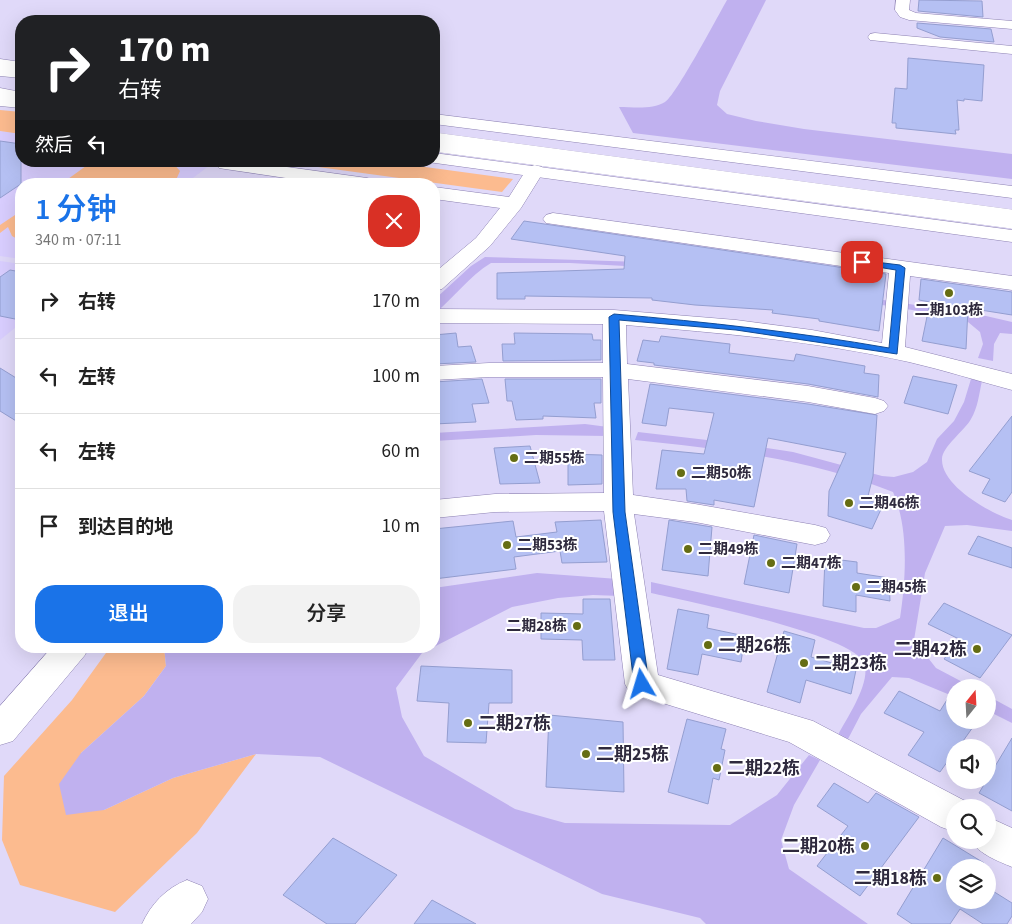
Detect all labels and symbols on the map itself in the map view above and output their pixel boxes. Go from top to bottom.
pin [841,241,883,283]
marker: 二期103栋 [943,287,955,299]
place label: 二期103栋 [915,300,983,321]
place label: 二期55栋 [524,448,585,469]
marker: 二期55栋 [508,452,520,464]
place label: 二期50栋 [691,463,752,484]
marker: 二期50栋 [675,467,687,479]
place label: 二期46栋 [859,493,920,514]
marker: 二期46栋 [843,497,855,509]
place label: 二期53栋 [517,535,578,556]
marker: 二期53栋 [501,539,513,551]
place label: 二期49栋 [698,539,759,560]
marker: 二期49栋 [682,543,694,555]
place label: 二期47栋 [781,553,842,574]
marker: 二期47栋 [765,557,777,569]
place label: 二期45栋 [866,577,927,598]
marker: 二期45栋 [850,581,862,593]
place label: 二期28栋 [506,616,567,637]
marker: 二期28栋 [571,620,583,632]
place label: 二期26栋 [718,633,791,658]
place label: 二期42栋 [894,637,967,662]
marker: 二期26栋 [702,639,714,651]
marker: 二期42栋 [971,643,983,655]
place label: 二期23栋 [814,651,887,676]
position arrow [615,657,667,709]
marker: 二期23栋 [798,657,810,669]
north arrow [946,679,996,729]
place label: 二期27栋 [478,711,551,736]
marker: 二期27栋 [462,717,474,729]
place label: 二期25栋 [596,742,669,767]
marker: 二期25栋 [580,748,592,760]
place label: 二期22栋 [727,756,800,781]
marker: 二期22栋 [711,762,723,774]
place label: 二期20栋 [782,834,855,859]
marker: 二期20栋 [859,840,871,852]
place label: 二期18栋 [854,866,927,891]
marker: 二期18栋 [931,872,943,884]

